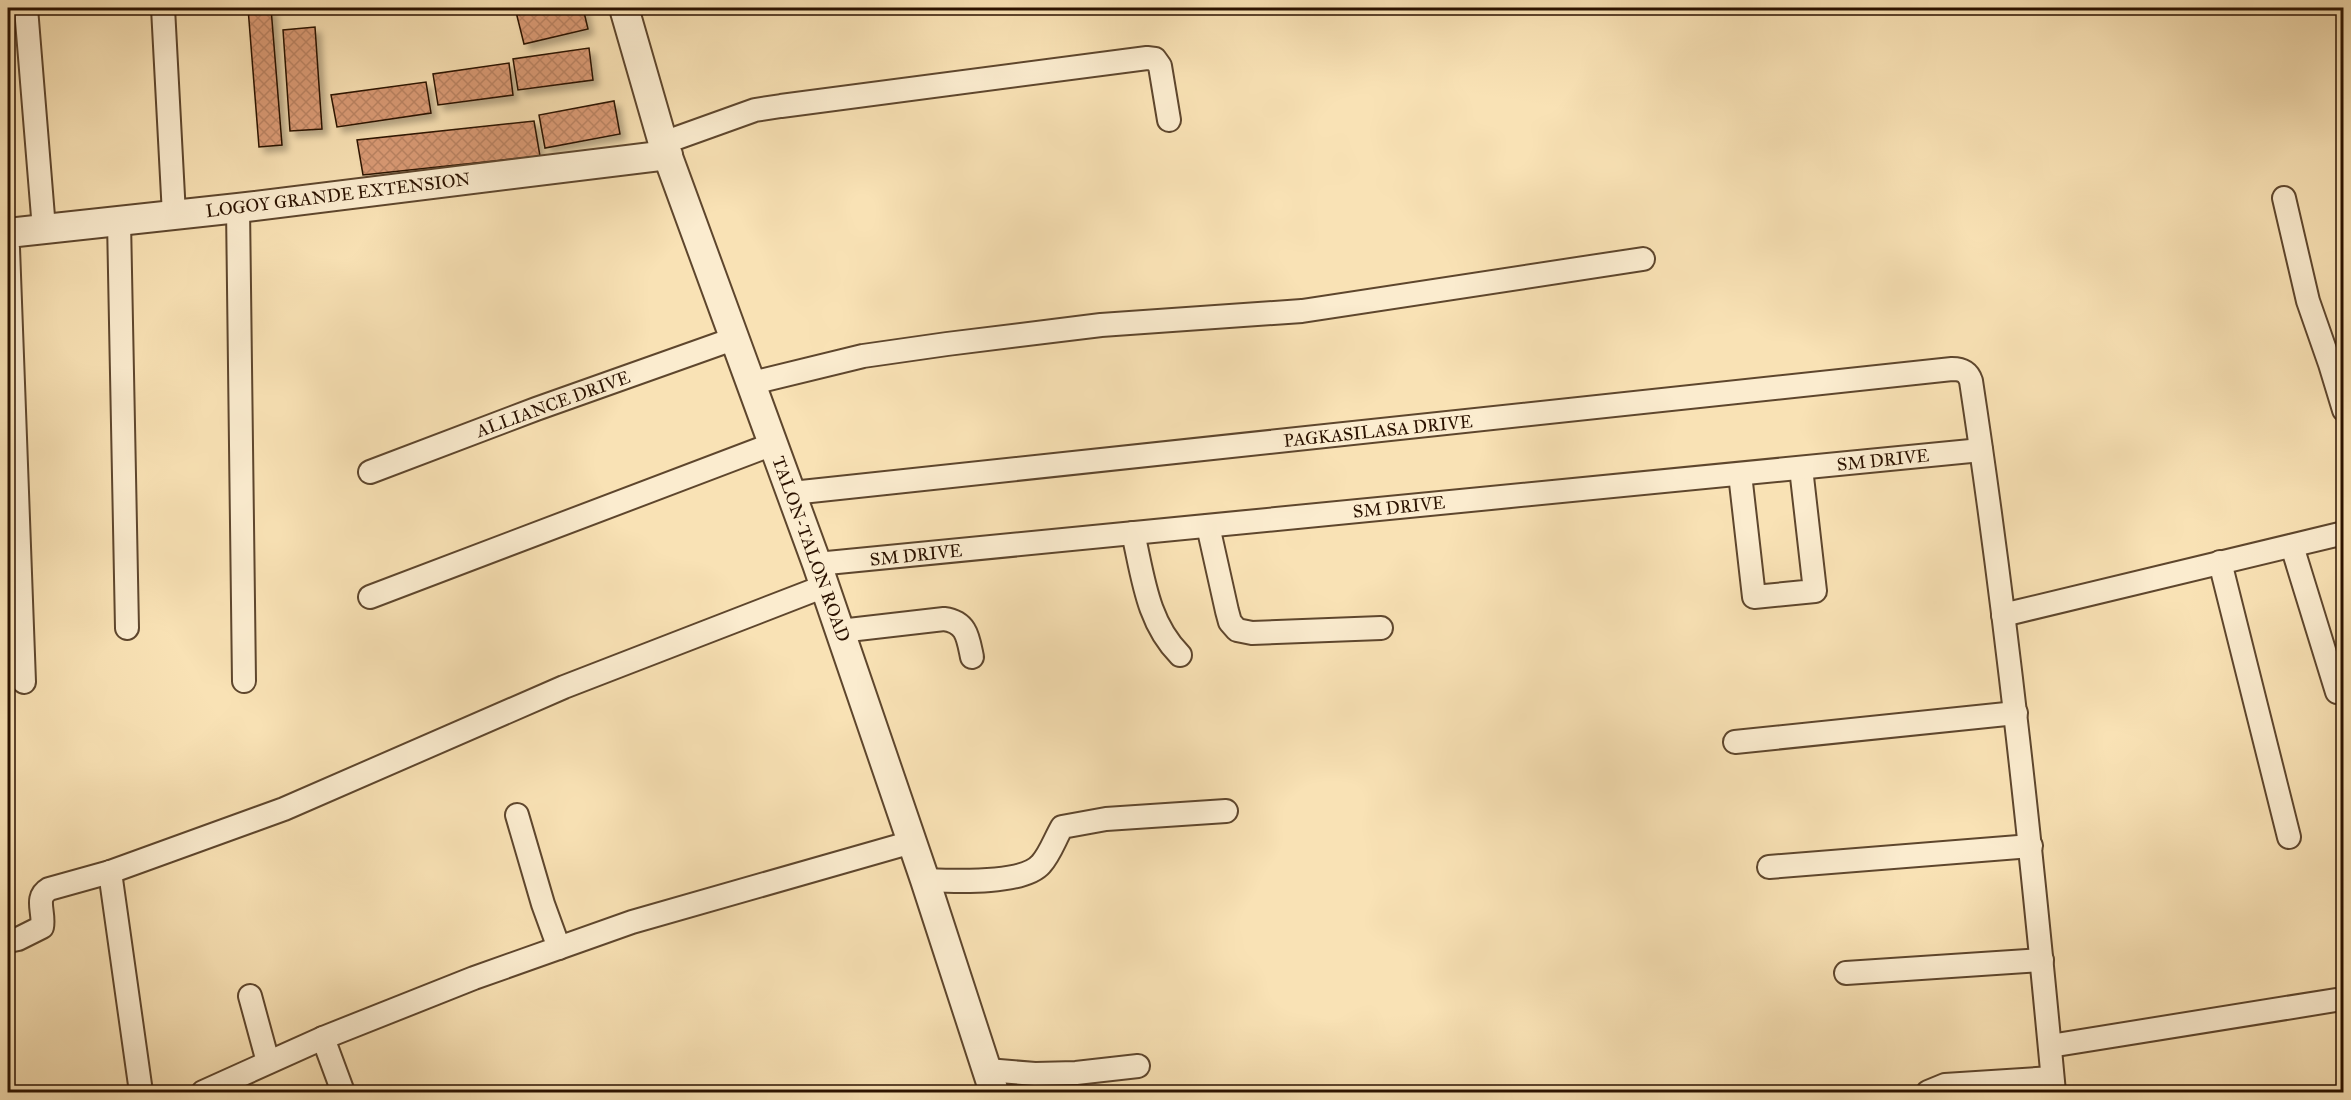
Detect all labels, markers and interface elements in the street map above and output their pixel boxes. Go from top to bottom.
street label: LOGOY GRANDE EXTENSION [204,168,472,222]
street label: ALLIANCE DRIVE [472,366,633,442]
street label: PAGKASILASA DRIVE [1283,410,1474,452]
street label: SM DRIVE [1836,444,1930,476]
street label: TALON-TALON ROAD [767,453,855,645]
street label: SM DRIVE [1352,491,1446,523]
street label: SM DRIVE [869,539,963,571]

